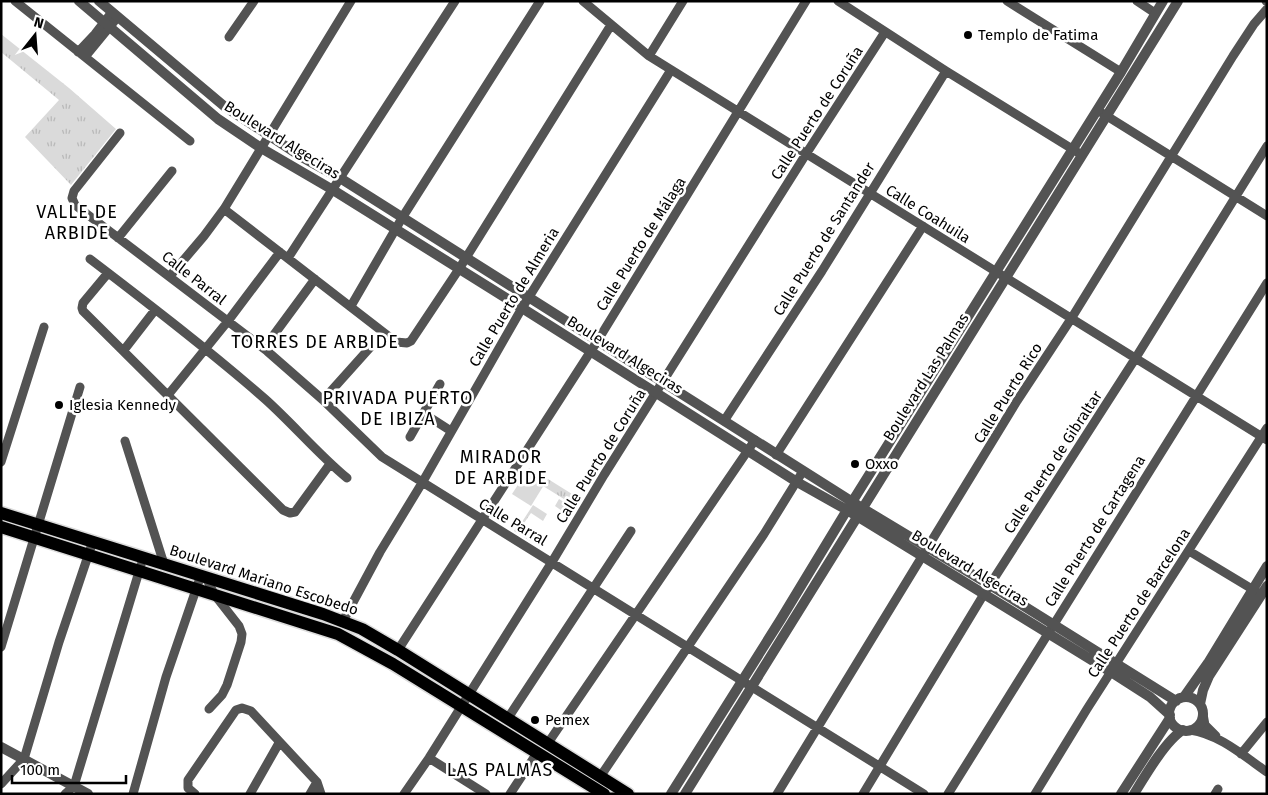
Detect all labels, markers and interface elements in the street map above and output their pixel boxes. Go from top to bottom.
north arrow [10,10,60,60]
text: N [32,14,46,33]
place label: Templo de Fatima [978,26,1098,44]
marker: Templo de Fatima [962,29,974,41]
street label: Calle Puerto de Coruña [767,43,867,183]
street label: Boulevard Algeciras [221,97,343,183]
street label: Calle Puerto de Santander [769,159,879,319]
street label: Calle Puerto de Málaga [592,174,690,314]
street label: Calle Coahuila [882,181,974,247]
district label: VALLE DE ARBIDE [36,201,118,244]
street label: Calle Puerto de Almeria [465,224,563,370]
street label: Calle Parral [158,247,230,309]
street label: Boulevard Las Palmas [879,310,973,444]
street label: Boulevard Algeciras [564,312,686,398]
district label: TORRES DE ARBIDE [231,331,399,353]
street label: Calle Puerto Rico [970,339,1046,447]
street label: Calle Puerto de Coruña [552,385,650,527]
district label: PRIVADA PUERTO DE IBIZA [323,387,473,430]
street label: Calle Puerto de Gibraltar [1000,387,1106,537]
place label: Iglesia Kennedy [69,396,177,414]
marker: Iglesia Kennedy [53,399,65,411]
district label: MIRADOR DE ARBIDE [454,446,548,489]
street label: Calle Puerto de Cartagena [1041,452,1149,610]
place label: Oxxo [865,455,898,473]
marker: Oxxo [849,458,861,470]
street label: Calle Parral [476,495,551,550]
street label: Calle Puerto de Barcelona [1084,525,1194,681]
street label: Boulevard Algeciras [908,526,1032,610]
street label: Boulevard Mariano Escobedo [167,541,361,619]
place label: Pemex [545,711,590,729]
marker: Pemex [529,714,541,726]
scale bar [12,752,126,784]
district label: LAS PALMAS [447,759,553,781]
text: 100 m [20,761,60,779]

